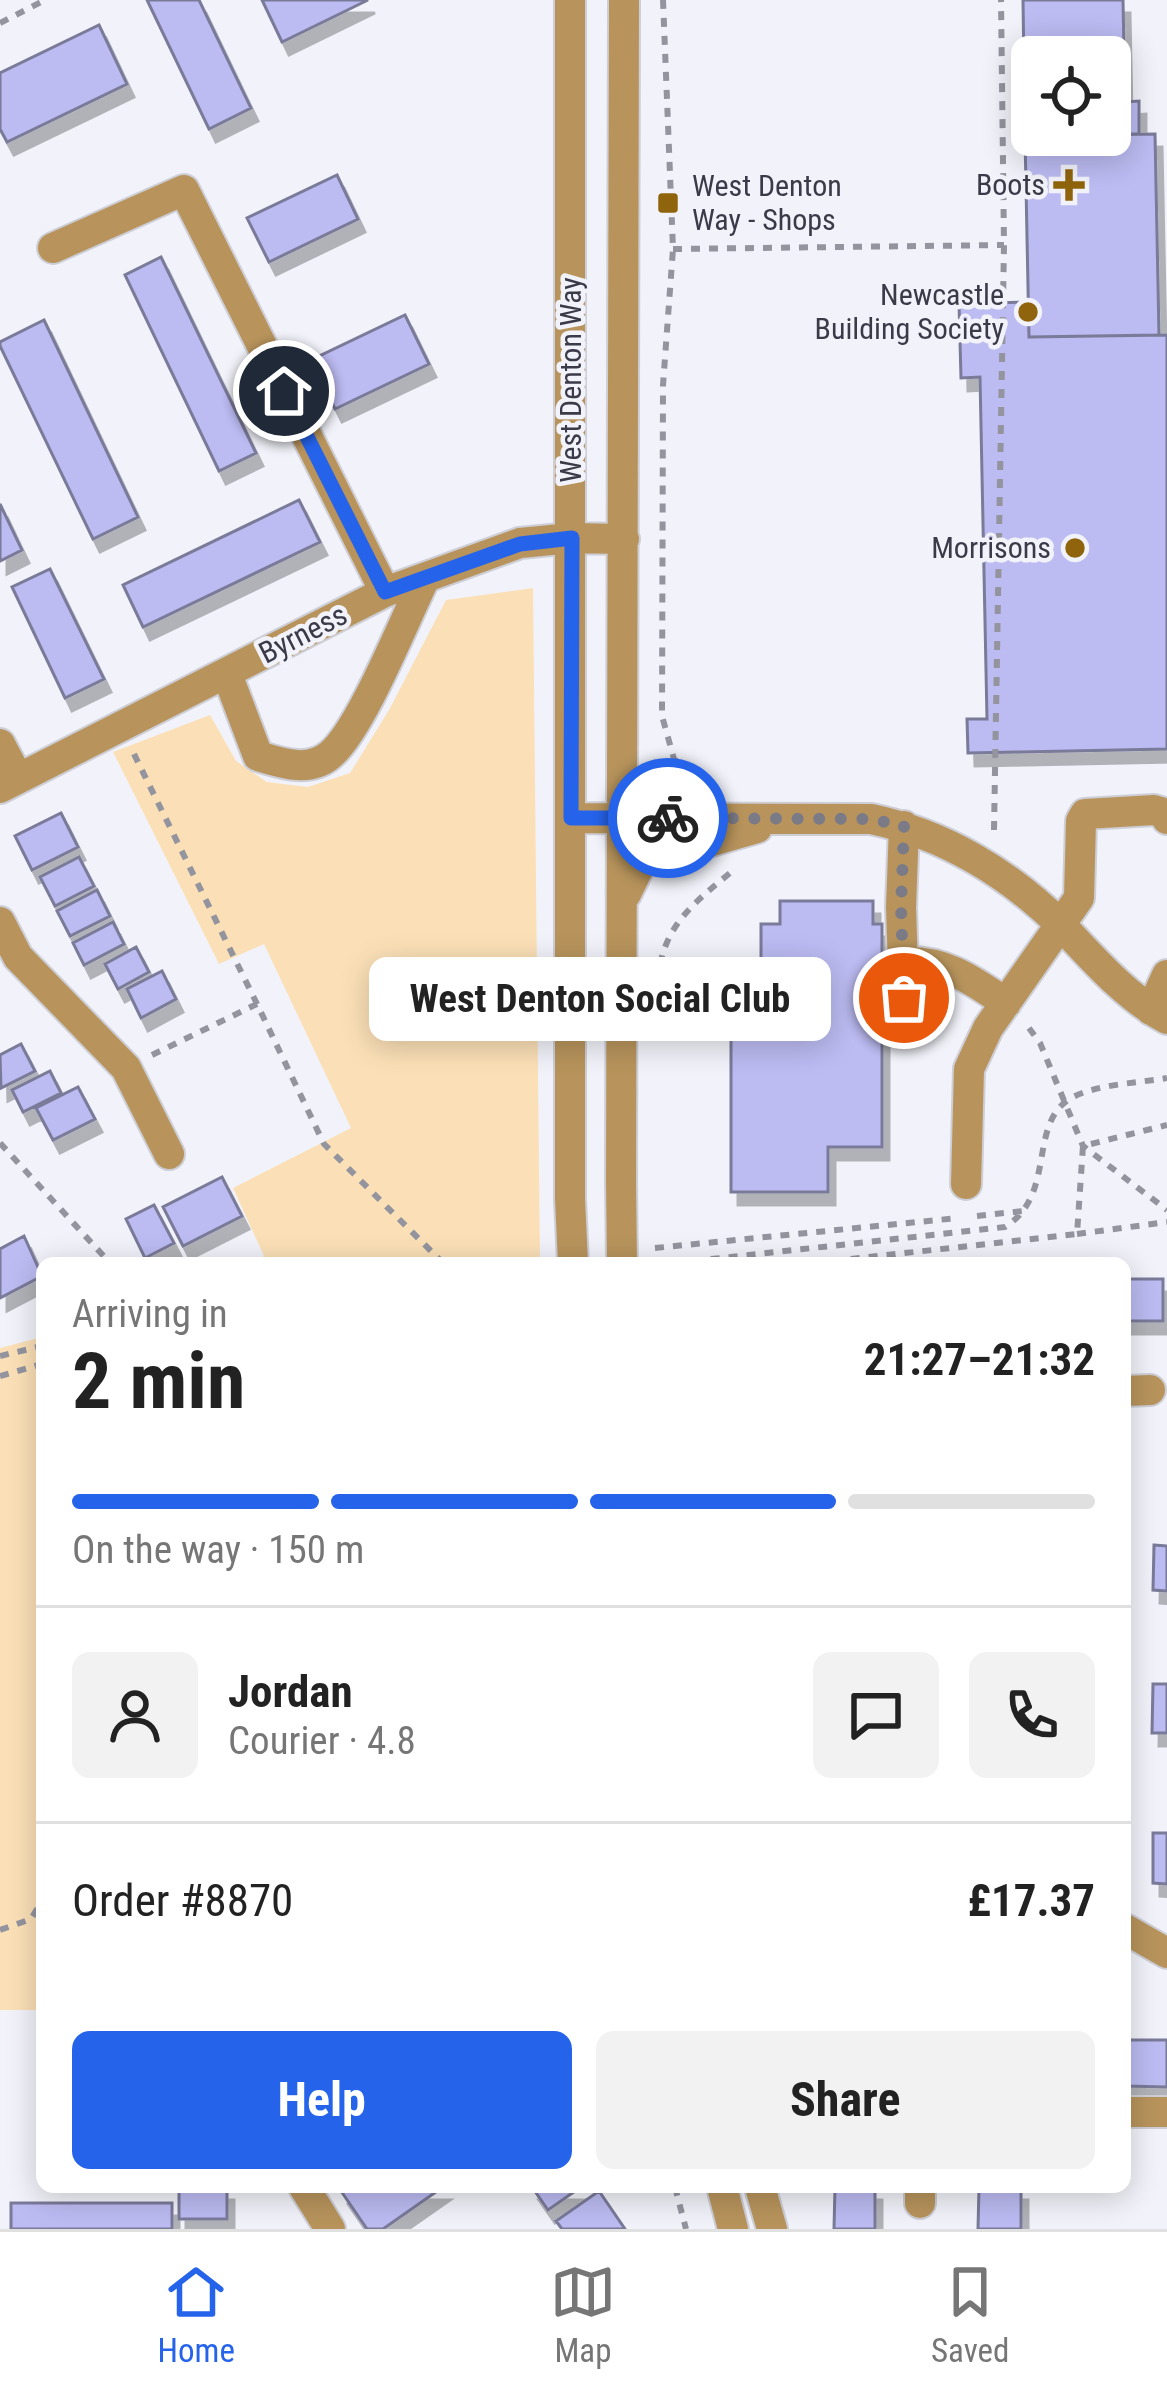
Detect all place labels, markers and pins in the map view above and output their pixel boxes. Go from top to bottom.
place label: Boots [976,167,1045,202]
place label: West Denton Way - Shops [692,168,842,237]
marker: Boots [1056,172,1082,198]
marker: West Denton Way - Shops [655,190,681,216]
place label: Newcastle Building Society [815,277,1004,346]
marker: Newcastle Building Society [1015,299,1041,325]
pin [233,340,335,442]
place label: Morrisons [931,530,1051,565]
marker: Morrisons [1062,535,1088,561]
pin [853,947,955,1049]
callout: West Denton Social Club [370,956,832,1040]

